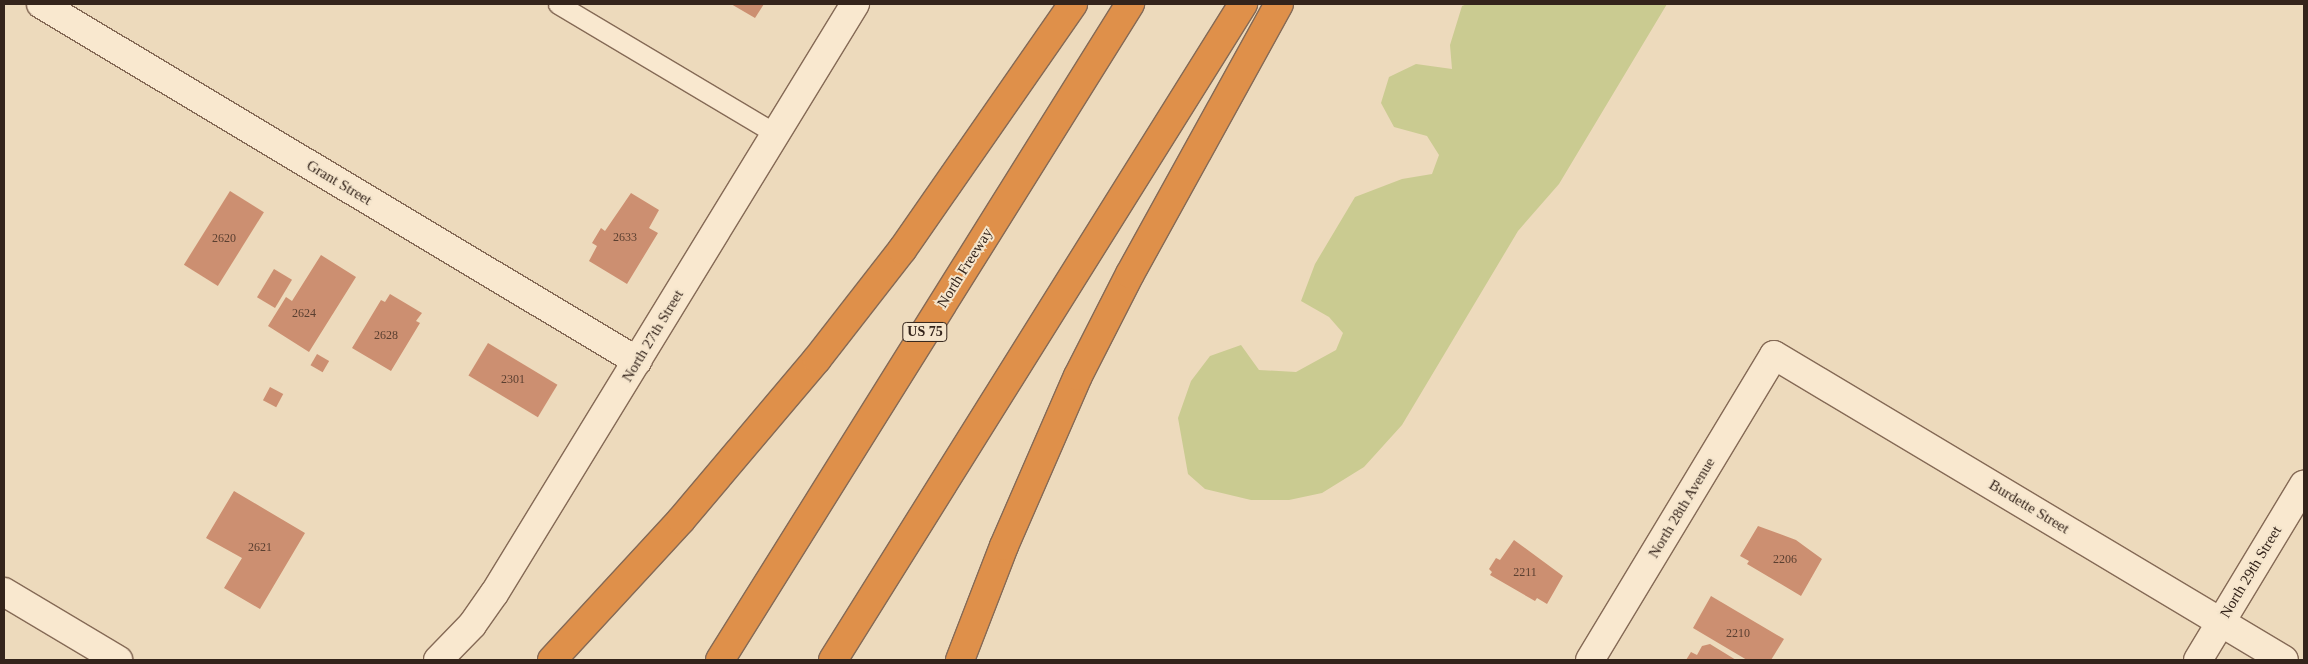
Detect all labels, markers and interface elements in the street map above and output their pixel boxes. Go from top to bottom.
street label: Grant Street [303,157,375,209]
street label: North Freeway [933,225,997,311]
house number: 2633 [613,231,637,245]
house number: 2620 [212,232,236,246]
street label: North 27th Street [618,287,688,385]
house number: 2624 [292,307,316,321]
road number: US 75 [901,321,949,344]
house number: 2628 [374,329,398,343]
house number: 2301 [501,373,525,387]
street label: North 28th Avenue [1645,454,1719,562]
street label: Burdette Street [1986,476,2072,538]
street label: North 29th Street [2216,523,2286,621]
house number: 2621 [248,541,272,555]
house number: 2206 [1773,553,1797,567]
house number: 2211 [1513,566,1537,580]
house number: 2210 [1726,627,1750,641]

